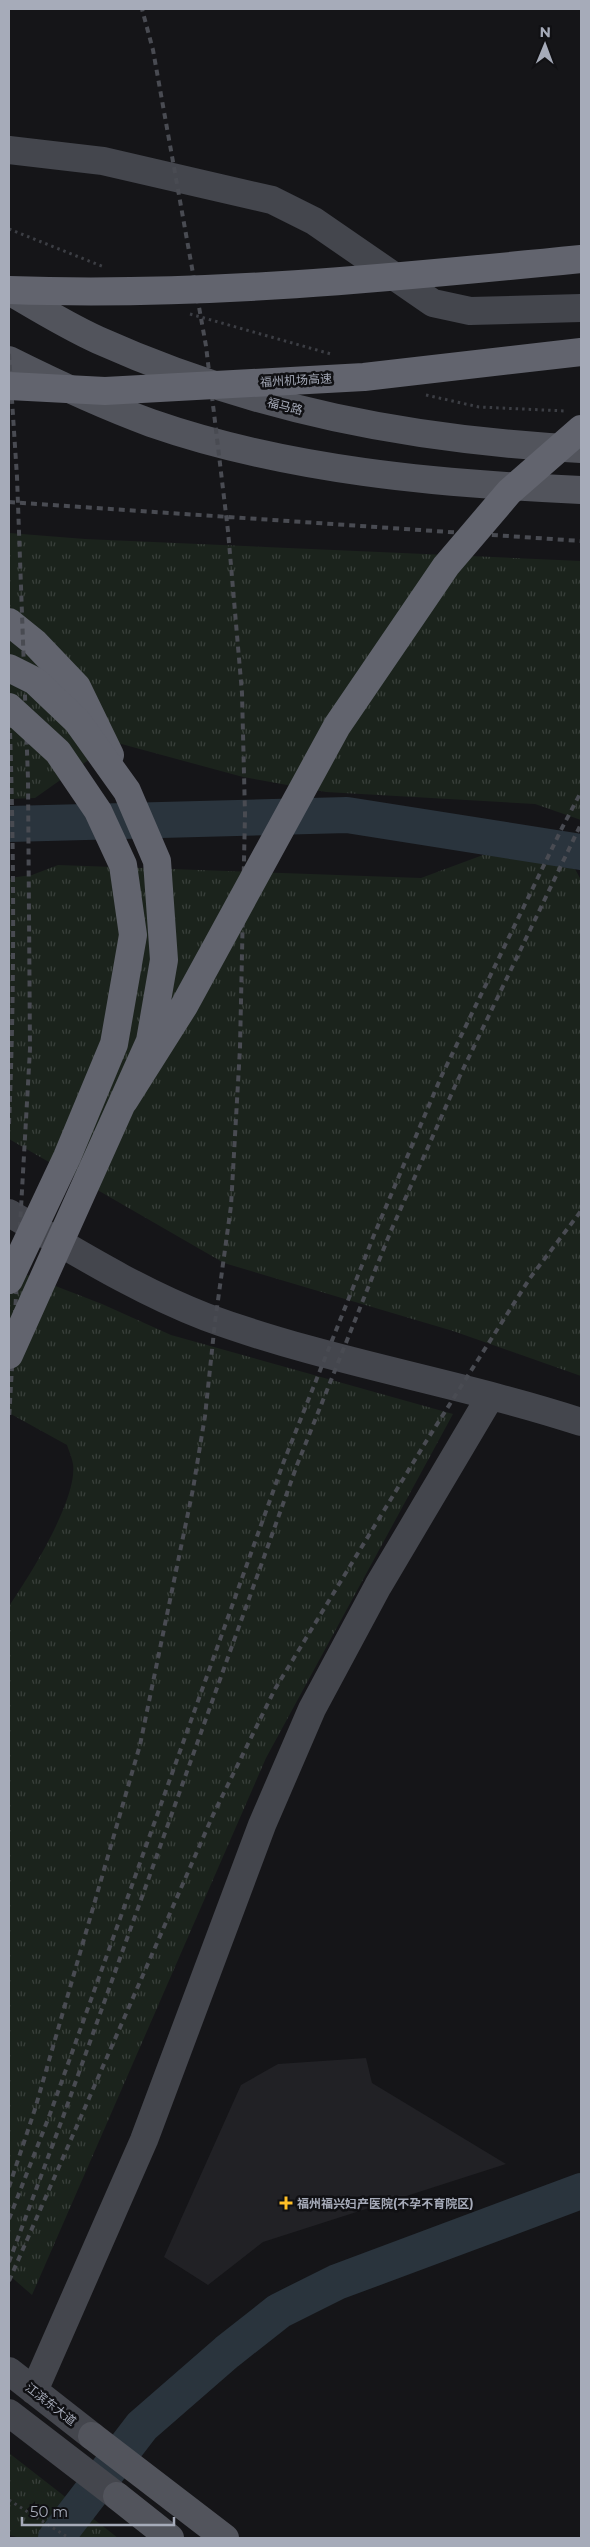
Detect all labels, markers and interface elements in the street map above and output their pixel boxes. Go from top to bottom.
north arrow [520,20,570,70]
text: N [539,23,551,41]
street label: 福州机场高速 [260,371,332,389]
street label: 福马路 [266,394,304,418]
marker: 福州福兴妇产医院(不孕不育院区) [279,2196,293,2210]
place label: 福州福兴妇产医院(不孕不育院区) [297,2196,474,2211]
street label: 江滨东大道 [23,2380,79,2428]
scale bar [22,2494,175,2526]
text: 50 m [30,2502,68,2521]

